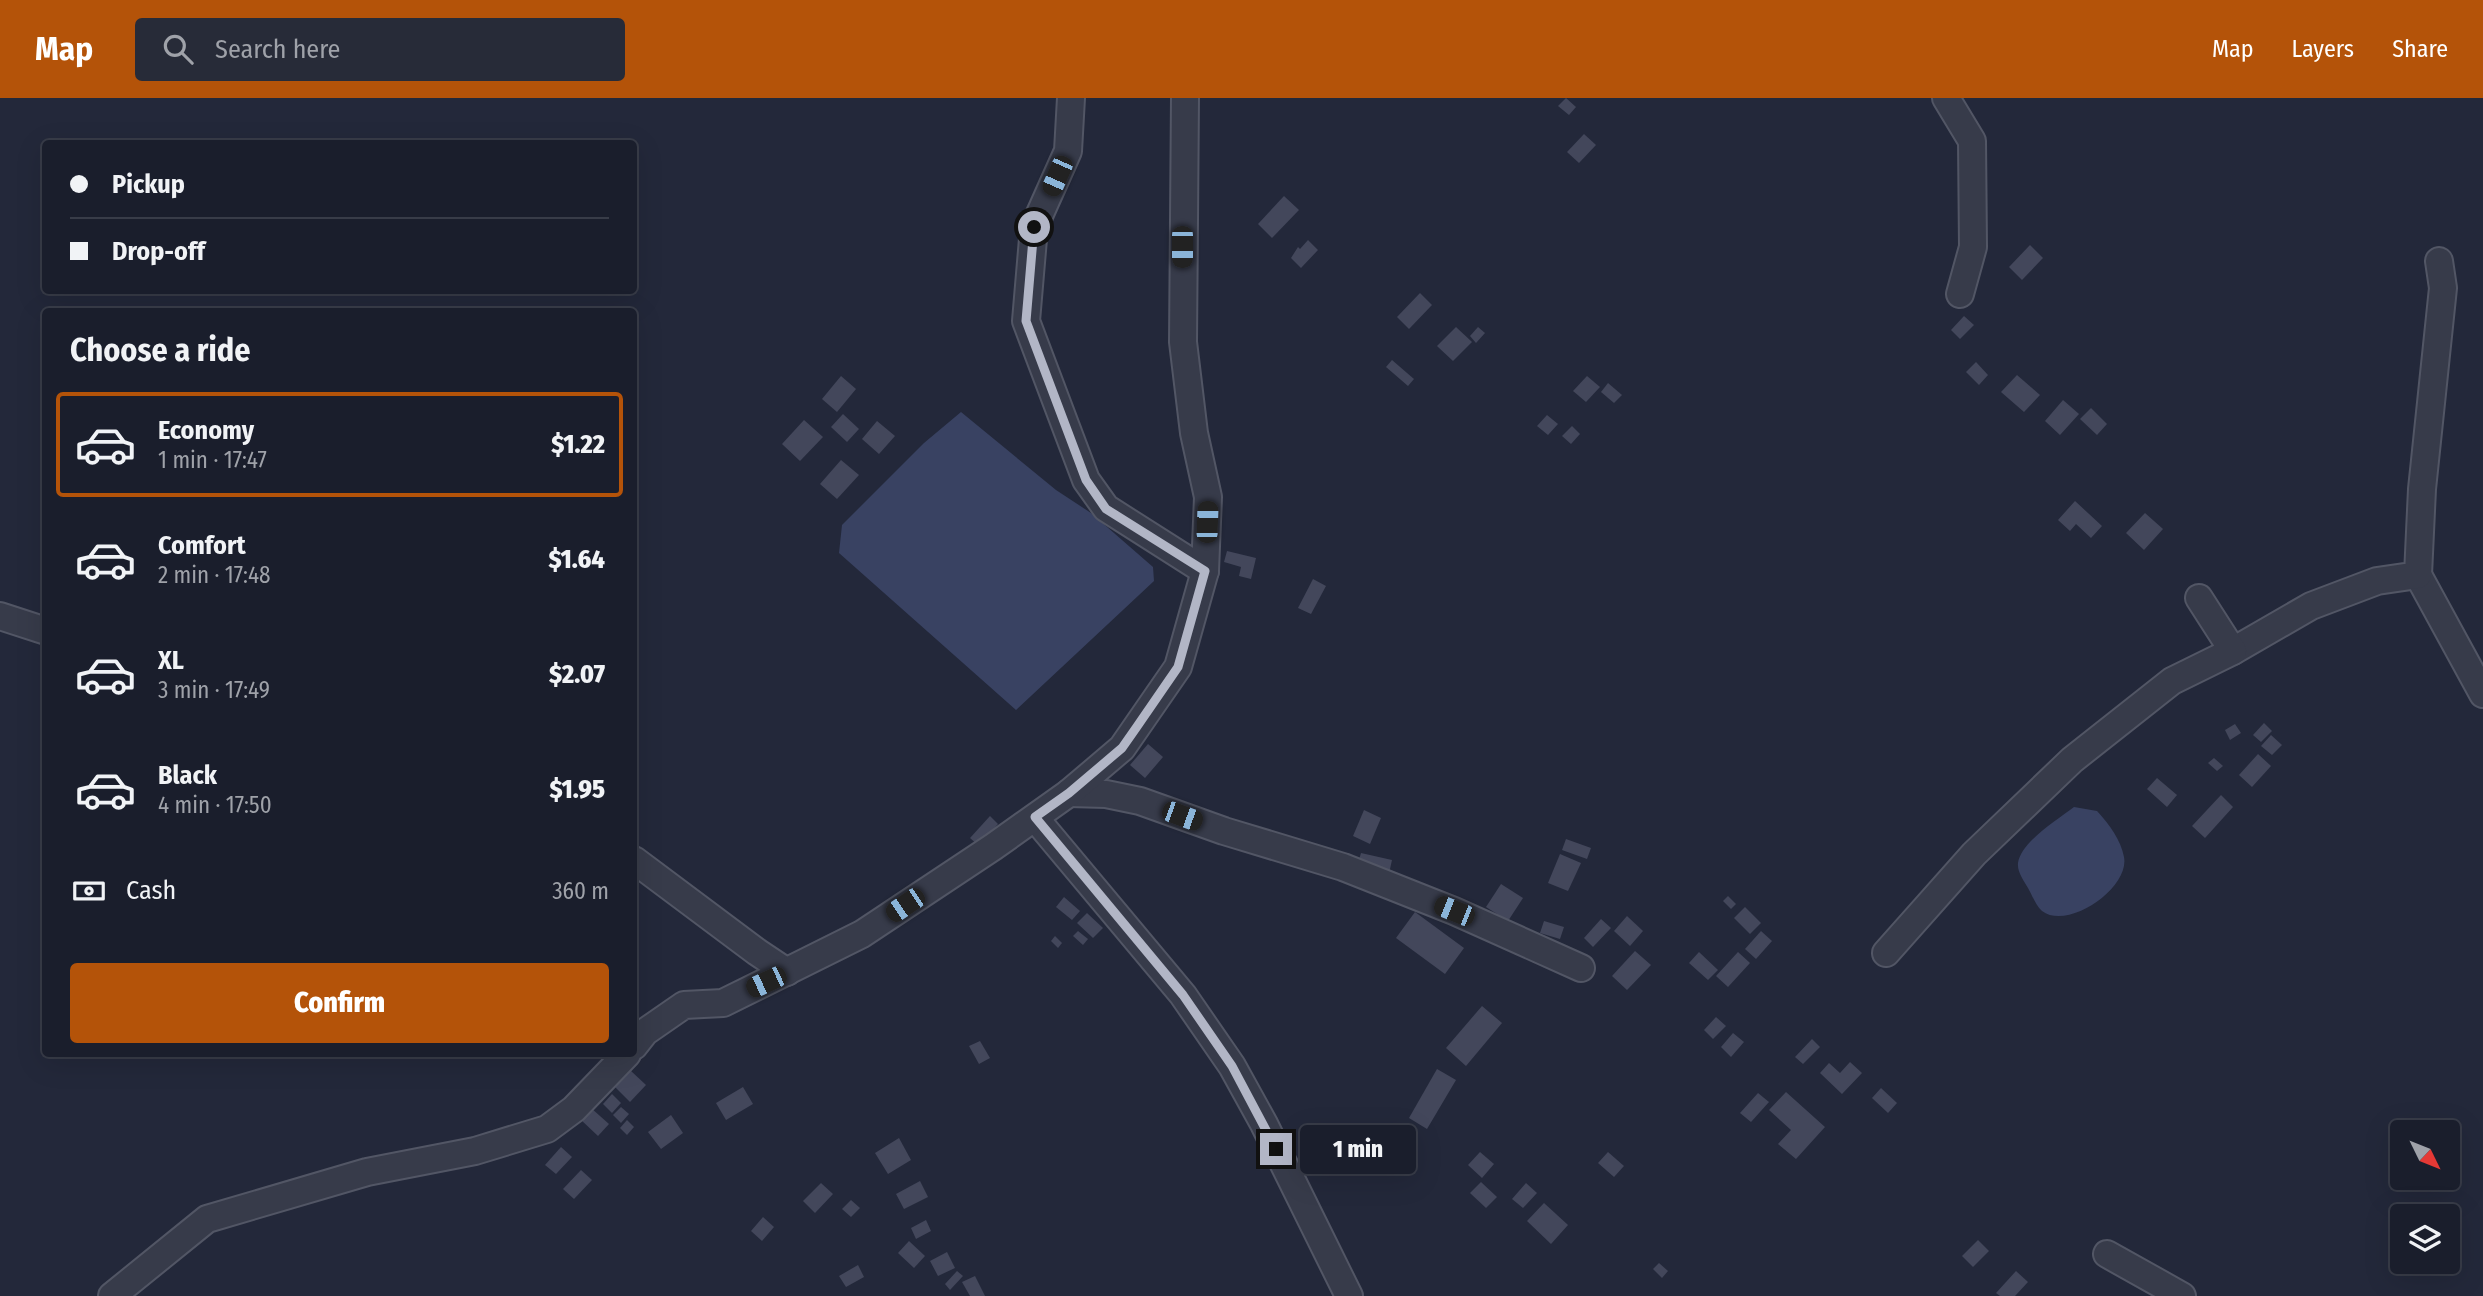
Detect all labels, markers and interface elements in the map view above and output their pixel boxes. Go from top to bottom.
search box [135,18,625,81]
text: Map [35,29,93,69]
icon: search [159,30,197,68]
text: Search here [215,34,340,65]
text: Map [2212,35,2254,63]
text: Layers [2292,35,2354,63]
text: Share [2392,35,2448,63]
car [1039,153,1076,199]
text: Pickup [112,169,185,200]
route start [1018,211,1050,243]
car [1172,226,1193,268]
text: Drop-off [112,236,205,267]
text: Choose a ride [70,331,251,369]
icon: car [74,413,137,476]
text: Economy [158,415,254,446]
text: $1.22 [551,429,605,460]
text: 1 min · 17:47 [158,446,267,474]
car [1196,501,1219,543]
icon: car [74,528,137,591]
text: Comfort [158,530,246,561]
text: $1.64 [548,544,605,575]
text: 2 min · 17:48 [158,561,271,589]
icon: car [74,643,137,706]
text: XL [158,645,184,676]
text: $2.07 [549,659,605,690]
text: 3 min · 17:49 [158,676,270,704]
icon: car [74,758,137,821]
text: Black [158,760,217,791]
text: $1.95 [549,774,605,805]
text: 4 min · 17:50 [158,791,272,819]
car [1159,799,1206,833]
icon: cash [70,872,108,910]
text: Cash [126,875,176,906]
text: 360 m [552,877,609,905]
car [882,885,929,925]
car [1431,893,1478,929]
button: Confirm [70,963,609,1043]
car [743,964,790,1000]
north arrow [2390,1120,2460,1190]
map controls [2390,1120,2460,1274]
callout: 1 min [1300,1124,1416,1174]
route end [1260,1133,1292,1165]
text: 1 min [1333,1135,1383,1163]
button: layers [2390,1204,2460,1274]

